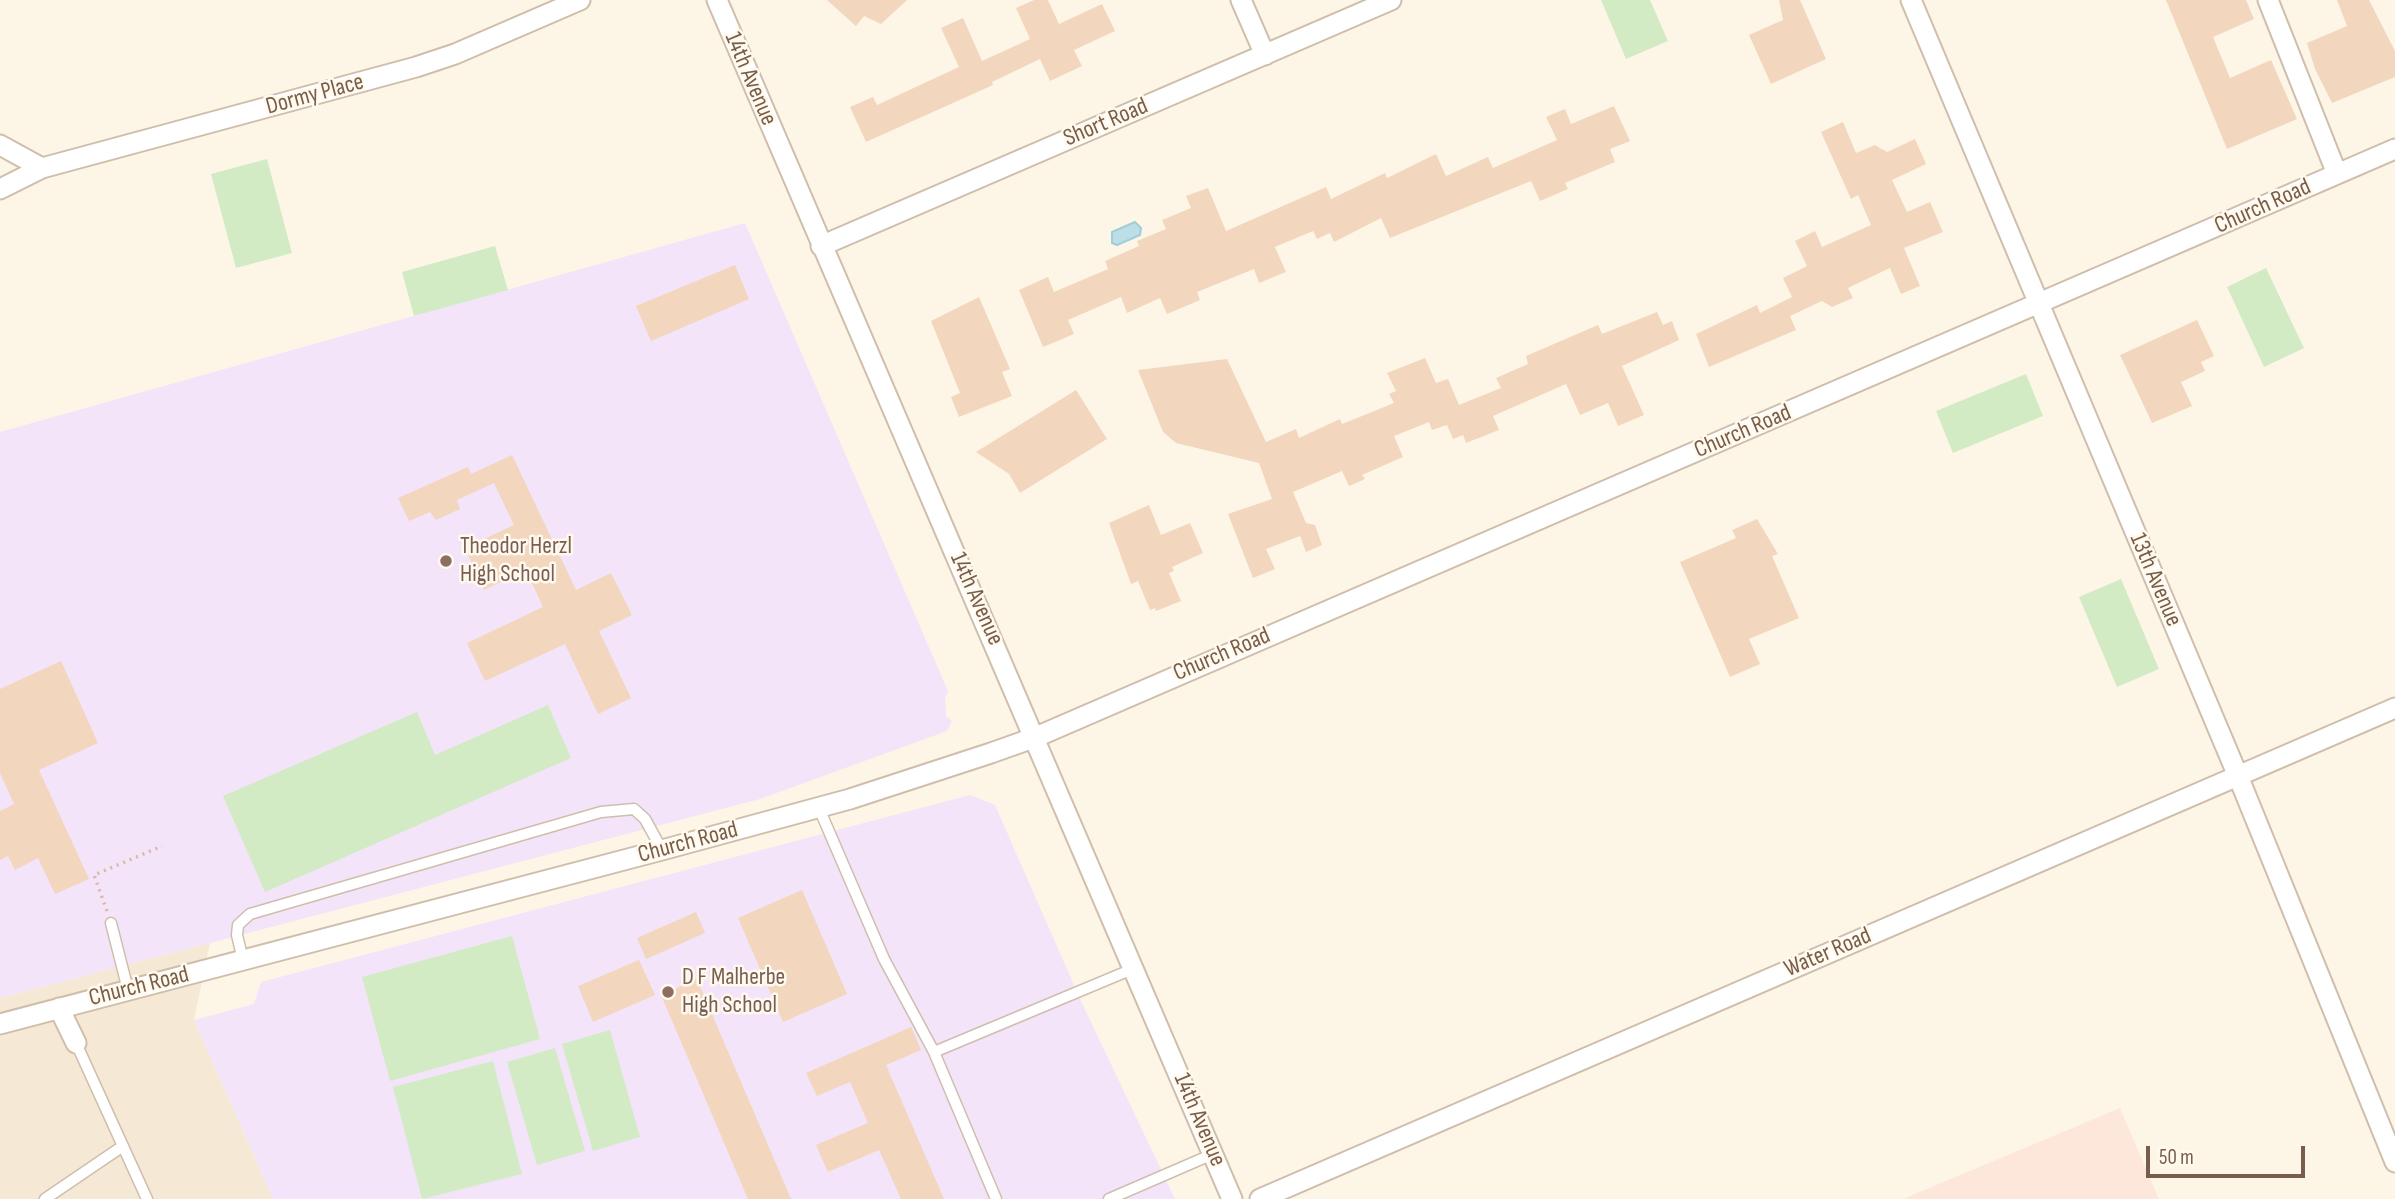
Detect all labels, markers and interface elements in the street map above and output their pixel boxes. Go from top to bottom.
street label: 14th Avenue [717,28,783,130]
street label: Dormy Place [263,68,367,122]
street label: Short Road [1060,92,1152,154]
street label: Church Road [2210,173,2316,241]
street label: Church Road [1690,399,1796,465]
street label: 13th Avenue [2122,529,2188,631]
place label: Theodor Herzl High School [460,533,572,589]
street label: 14th Avenue [943,548,1009,650]
marker: Theodor Herzl High School [438,553,454,569]
street label: Church Road [1169,622,1275,688]
street label: Church Road [635,816,741,870]
street label: Water Road [1780,922,1876,984]
street label: Church Road [86,961,192,1013]
place label: D F Malherbe High School [682,964,785,1020]
marker: D F Malherbe High School [660,984,676,1000]
street label: 14th Avenue [1166,1069,1232,1171]
scale bar [2150,1132,2309,1176]
text: 50 m [2159,1145,2194,1170]

